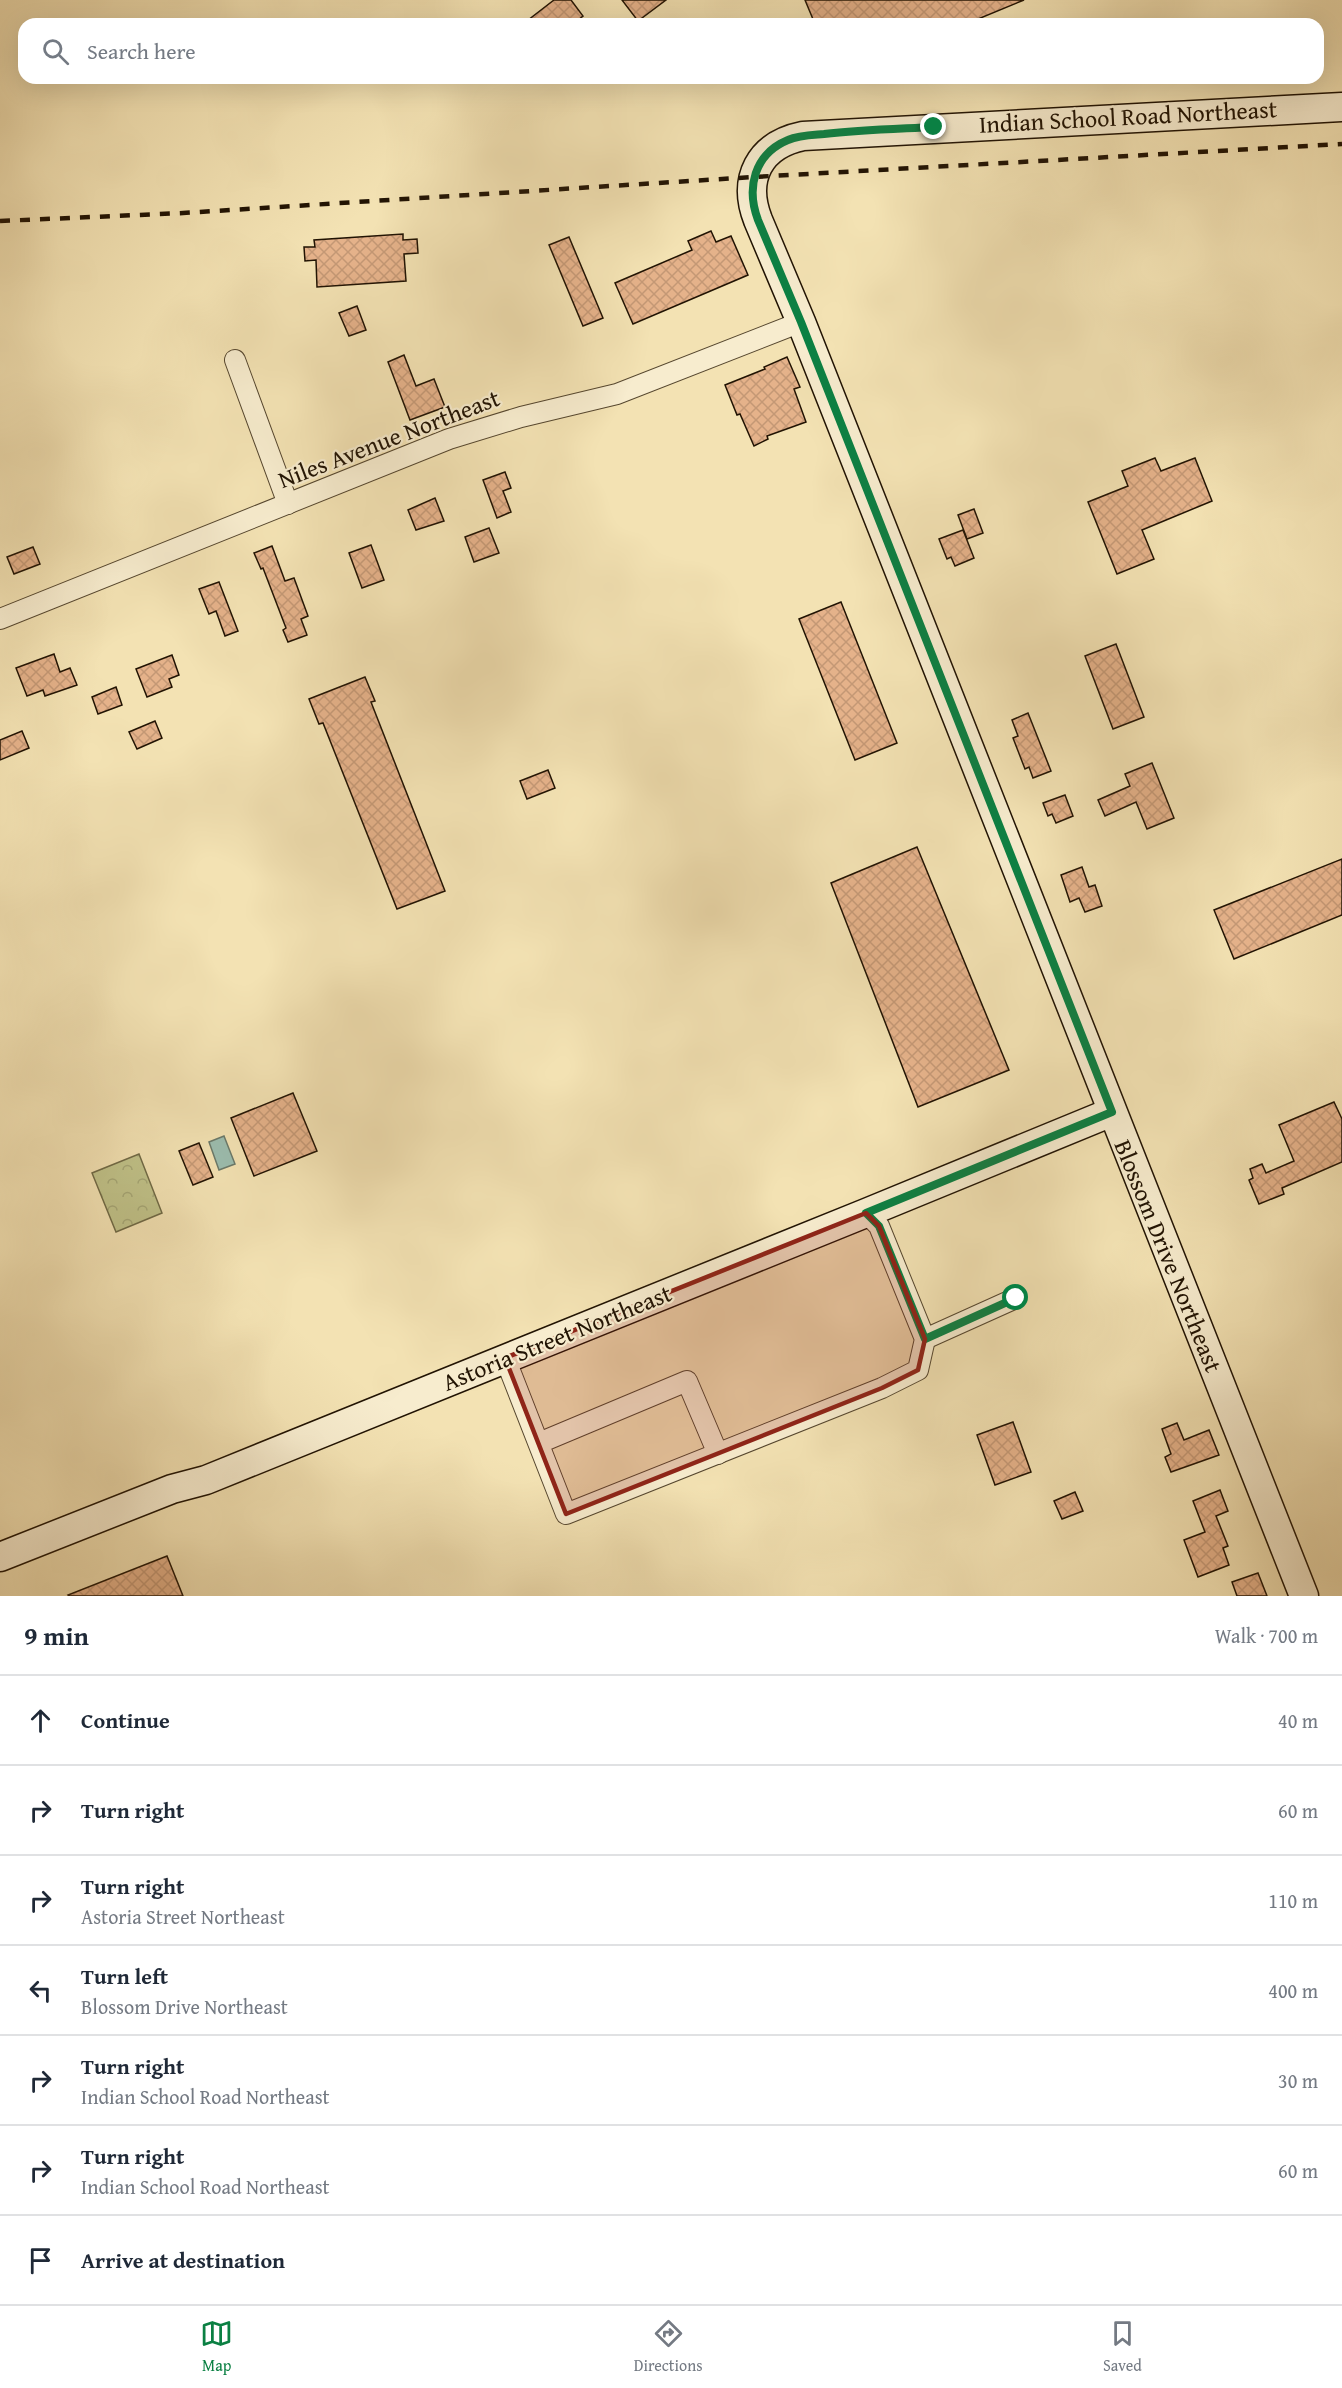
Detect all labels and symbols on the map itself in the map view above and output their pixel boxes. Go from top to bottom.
street label: Indian School Road Northeast [978,91,1278,142]
route end [920,113,946,139]
street label: Niles Avenue Northeast [273,380,505,497]
street label: Blossom Drive Northeast [1106,1134,1231,1378]
street label: Astoria Street Northeast [437,1275,677,1400]
route start [1002,1284,1028,1310]

